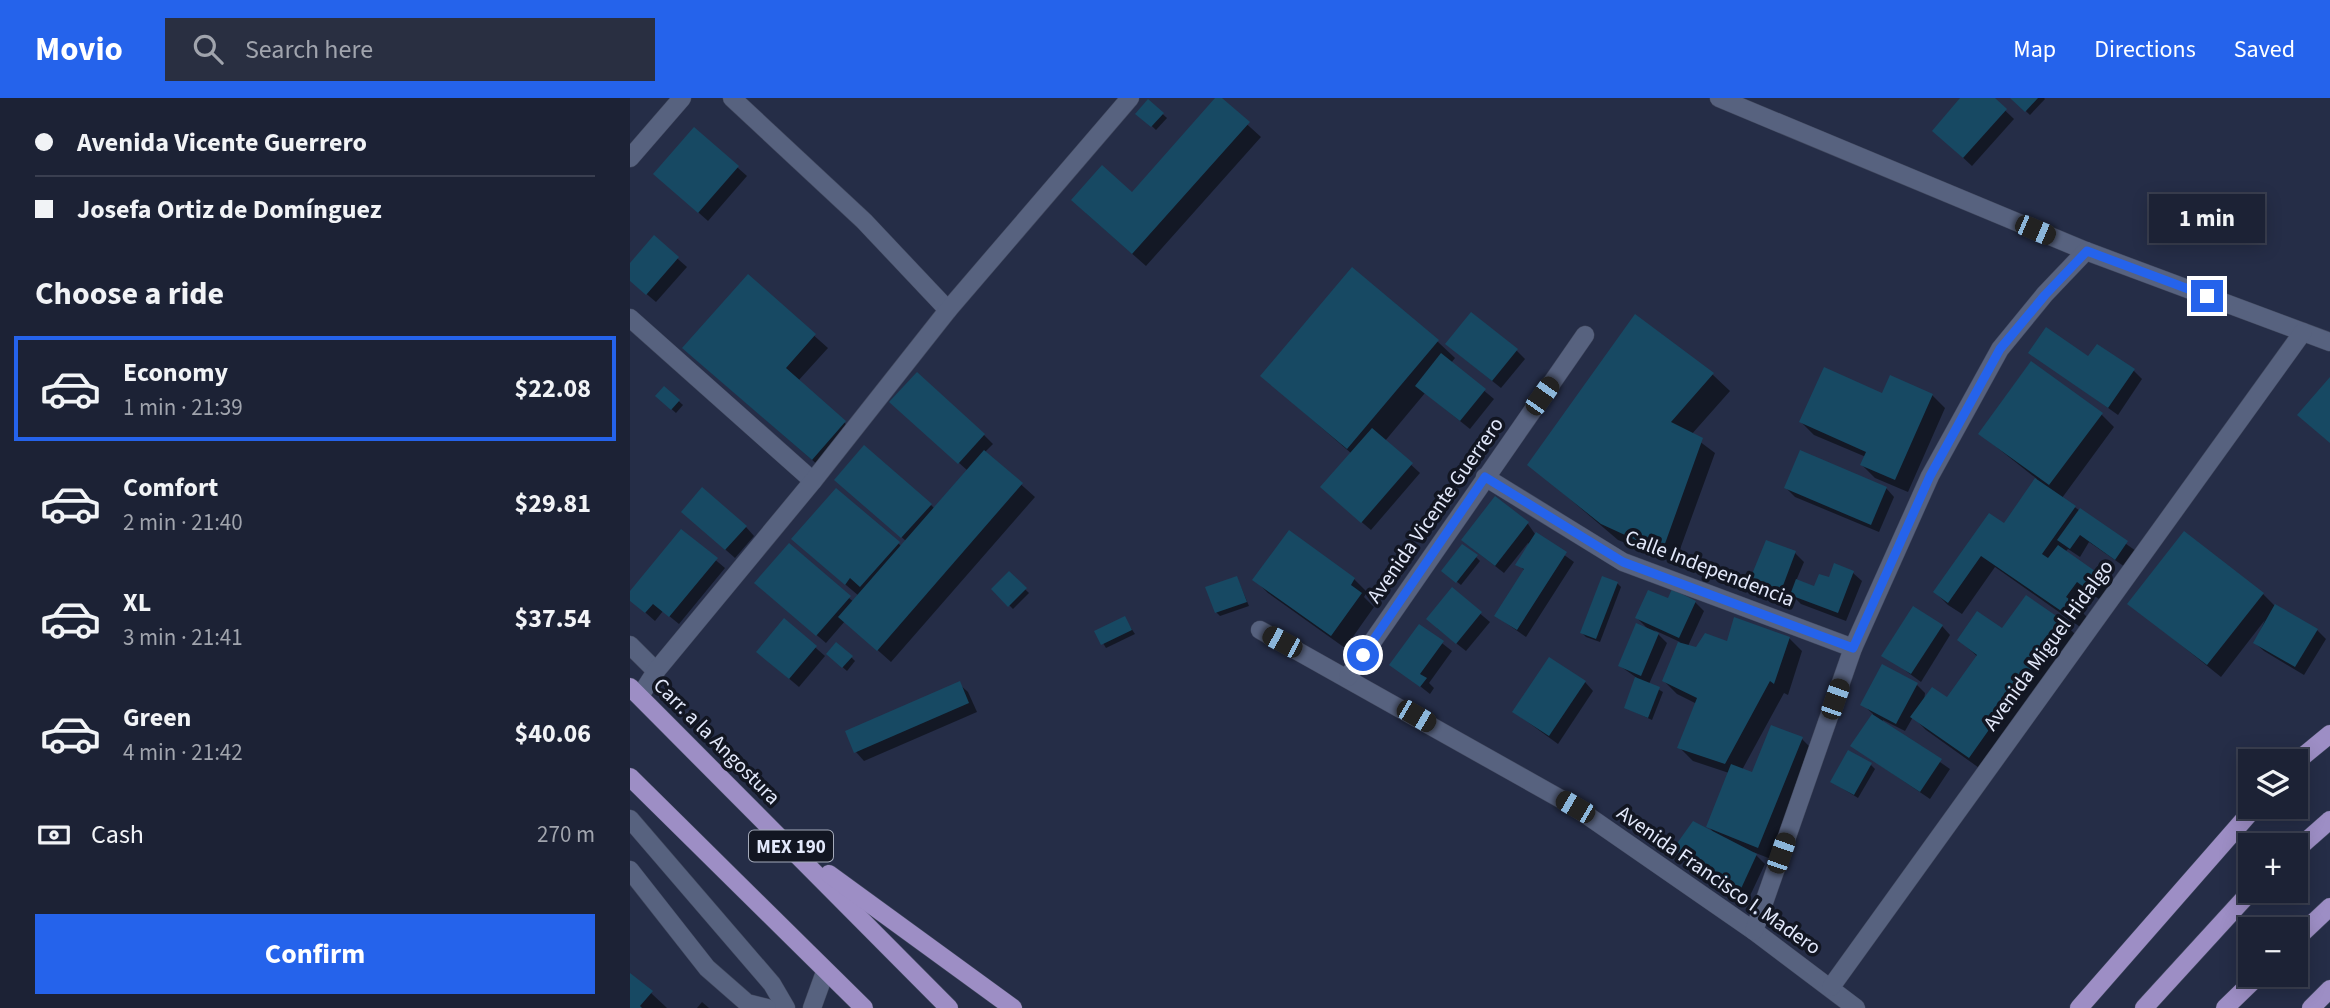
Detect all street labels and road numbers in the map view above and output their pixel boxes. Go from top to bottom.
street label: Avenida Vicente Guerrero [1359,411,1511,609]
street label: Calle Independencia [1621,522,1799,614]
street label: Avenida Miguel Hidalgo [1976,553,2120,737]
street label: Carr. a la Angostura [647,671,787,811]
street label: Avenida Francisco I. Madero [1611,798,1827,962]
road number: MEX 190 [749,831,833,862]

